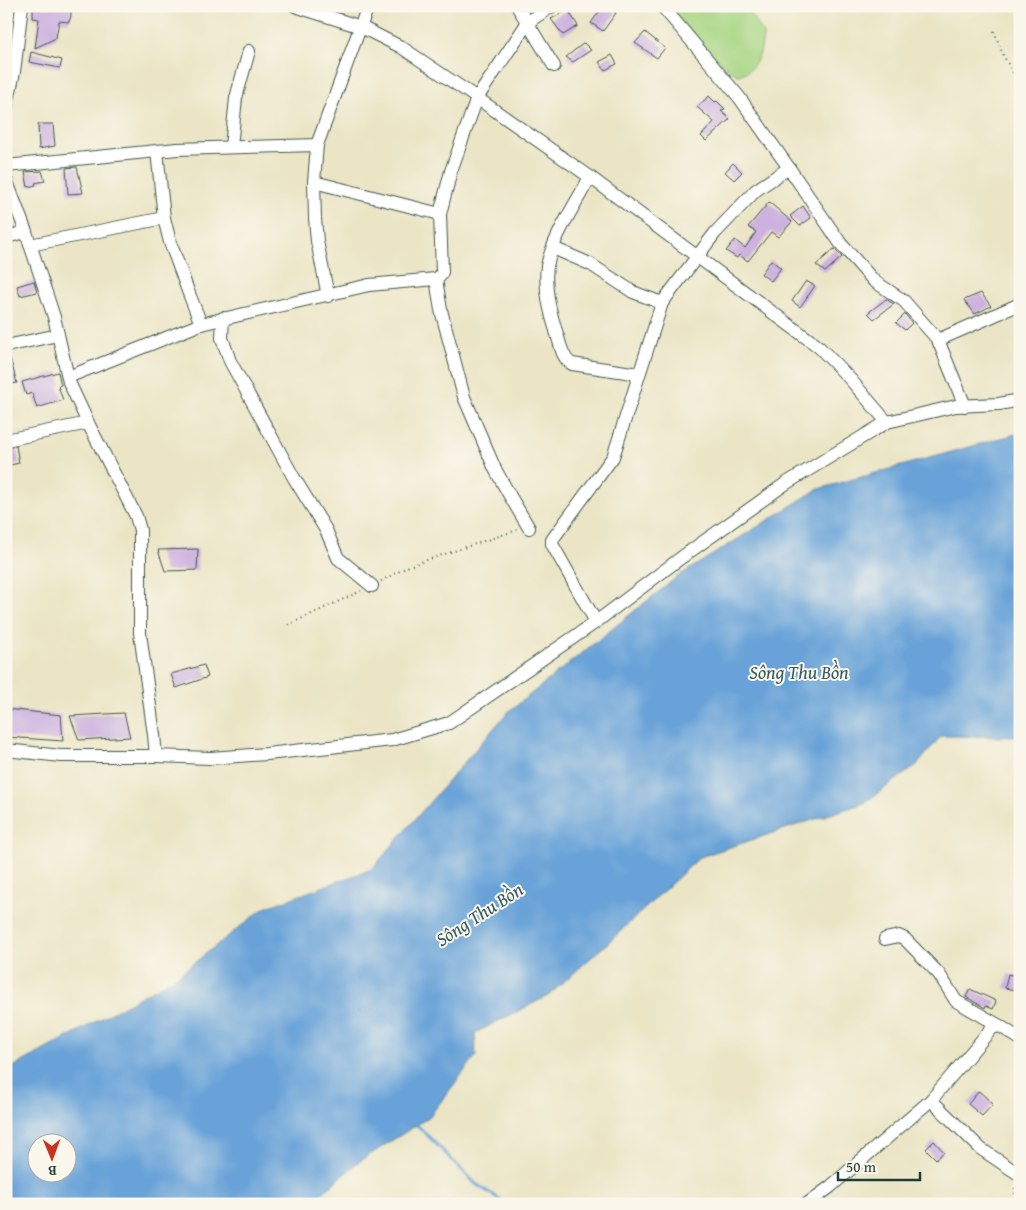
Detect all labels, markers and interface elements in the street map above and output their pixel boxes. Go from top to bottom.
water label: Sông Thu Bồn [749,658,849,686]
water label: Sông Thu Bồn [430,875,529,953]
north arrow [28,1132,78,1182]
scale bar [838,1150,921,1182]
text: 50 m [846,1156,877,1177]
text: B [48,1161,57,1181]

